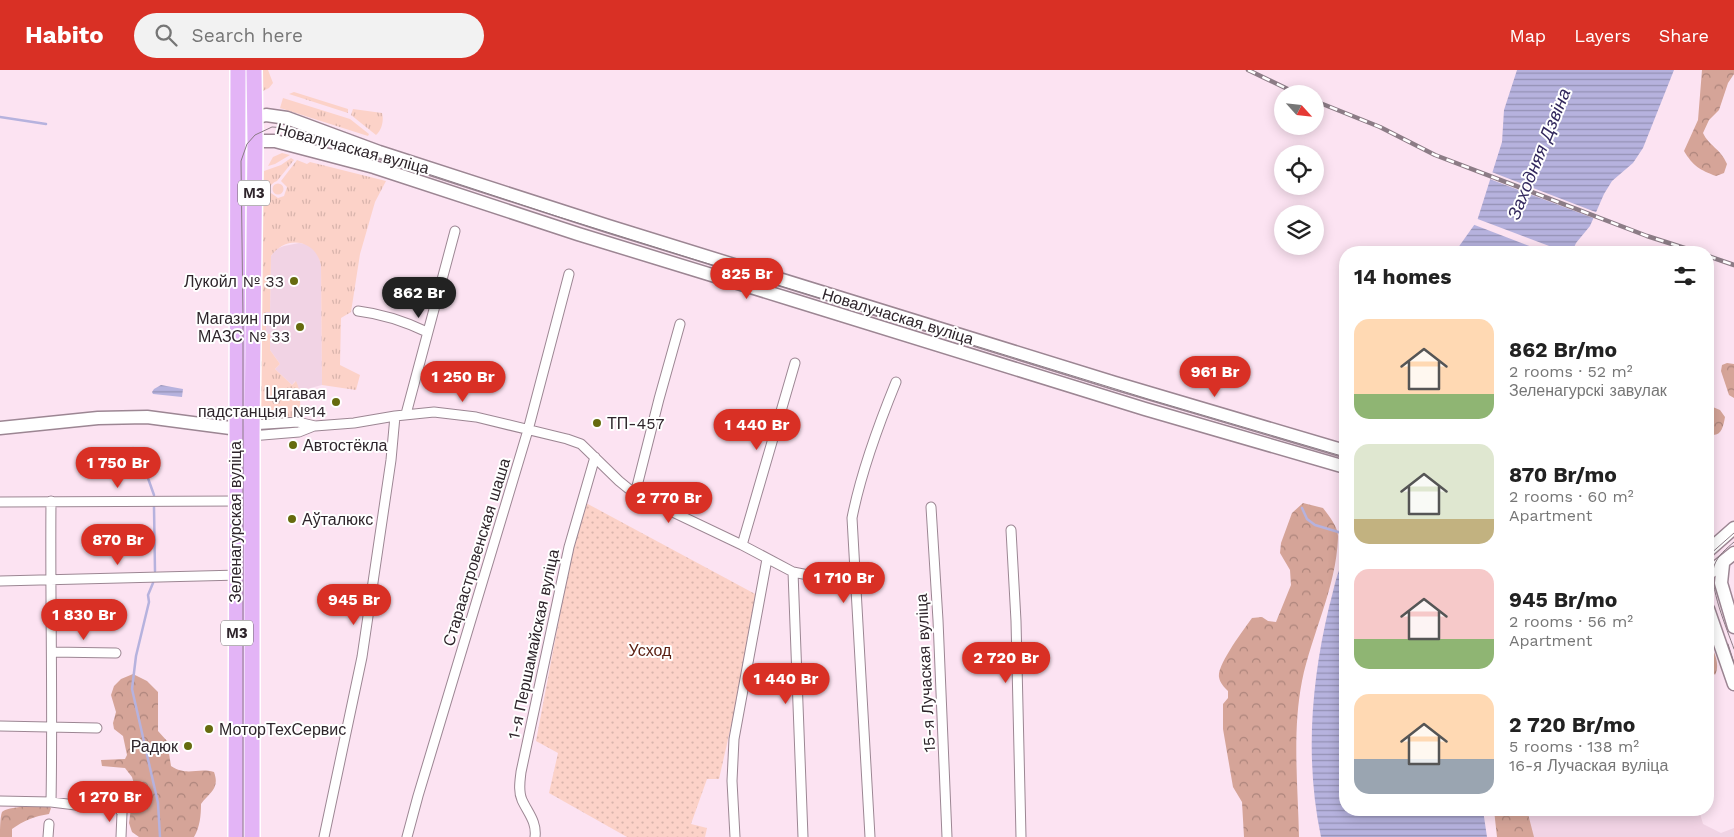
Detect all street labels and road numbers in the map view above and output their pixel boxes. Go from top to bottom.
street label: Новалучаская вуліца [274,119,431,178]
road number: М3 [238,180,270,206]
street label: Новалучаская вуліца [820,284,976,349]
street label: Зеленагурская вуліца [226,441,245,603]
street label: Стараастровенская шаша [439,456,514,648]
street label: 1-я Першамайская вуліца [504,547,563,741]
street label: 15-я Лучаская вуліца [912,593,939,753]
road number: М3 [221,620,253,646]

